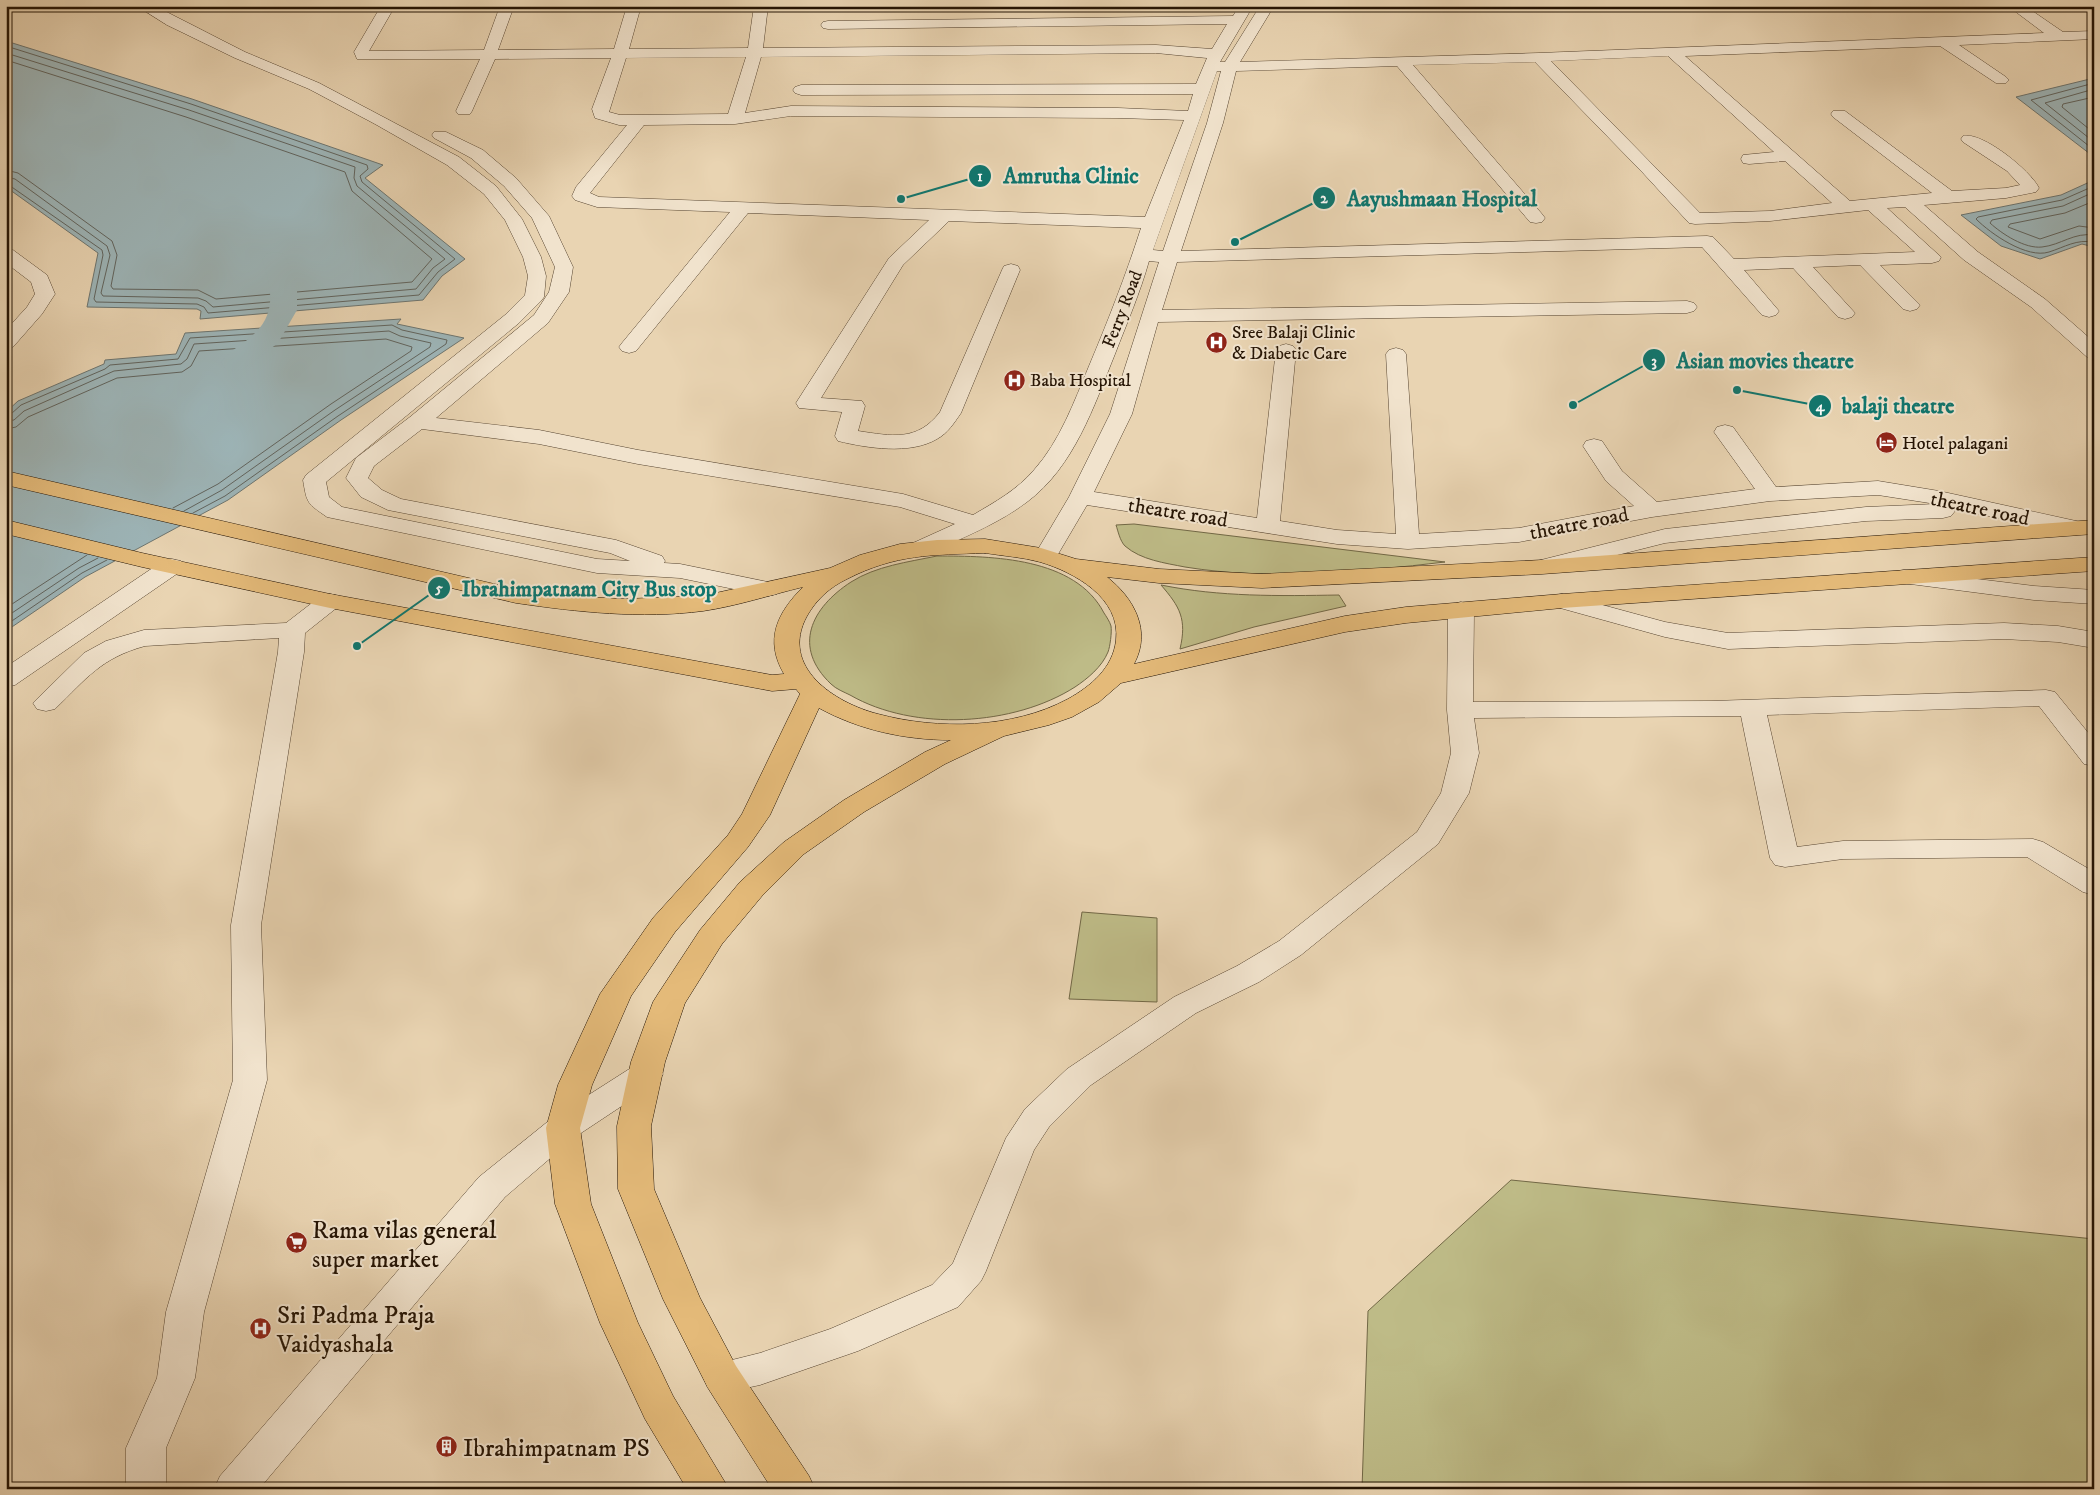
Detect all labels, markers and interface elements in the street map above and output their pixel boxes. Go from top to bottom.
callout: Amrutha Clinic [968,157,1148,194]
text: Amrutha Clinic [1002,163,1139,190]
text: 1 [977,167,983,186]
callout: Aayushmaan Hospital [1312,180,1547,217]
text: Aayushmaan Hospital [1346,186,1538,213]
text: 2 [1320,189,1328,208]
street label: Ferry Road [1098,268,1148,351]
place label: Sree Balaji Clinic & Diabetic Care [1232,322,1356,365]
hospital icon: Sree Balaji Clinic & Diabetic Care [1204,330,1228,354]
callout: Asian movies theatre [1641,342,1864,379]
text: Asian movies theatre [1675,348,1854,375]
text: 3 [1651,352,1657,371]
hospital icon: Baba Hospital [1002,368,1026,392]
place label: Baba Hospital [1030,370,1132,392]
callout: balaji theatre [1807,387,1965,424]
text: balaji theatre [1841,393,1954,421]
text: 4 [1815,397,1826,416]
hotel icon: Hotel palagani [1874,431,1898,455]
place label: Hotel palagani [1902,433,2008,455]
street label: theatre road [1928,486,2032,532]
street label: theatre road [1126,492,1230,534]
street label: theatre road [1527,502,1631,546]
callout: Ibrahimpatnam City Bus stop [426,569,727,606]
text: Ibrahimpatnam City Bus stop [461,576,717,603]
text: 5 [434,579,443,598]
place label: Rama vilas general super market [312,1215,497,1275]
supermarket icon: Rama vilas general super market [284,1231,308,1255]
place label: Sri Padma Praja Vaidyashala [276,1300,435,1360]
hospital icon: Sri Padma Praja Vaidyashala [249,1316,273,1340]
place label: Ibrahimpatnam PS [463,1433,650,1464]
building icon: Ibrahimpatnam PS [435,1435,459,1459]

